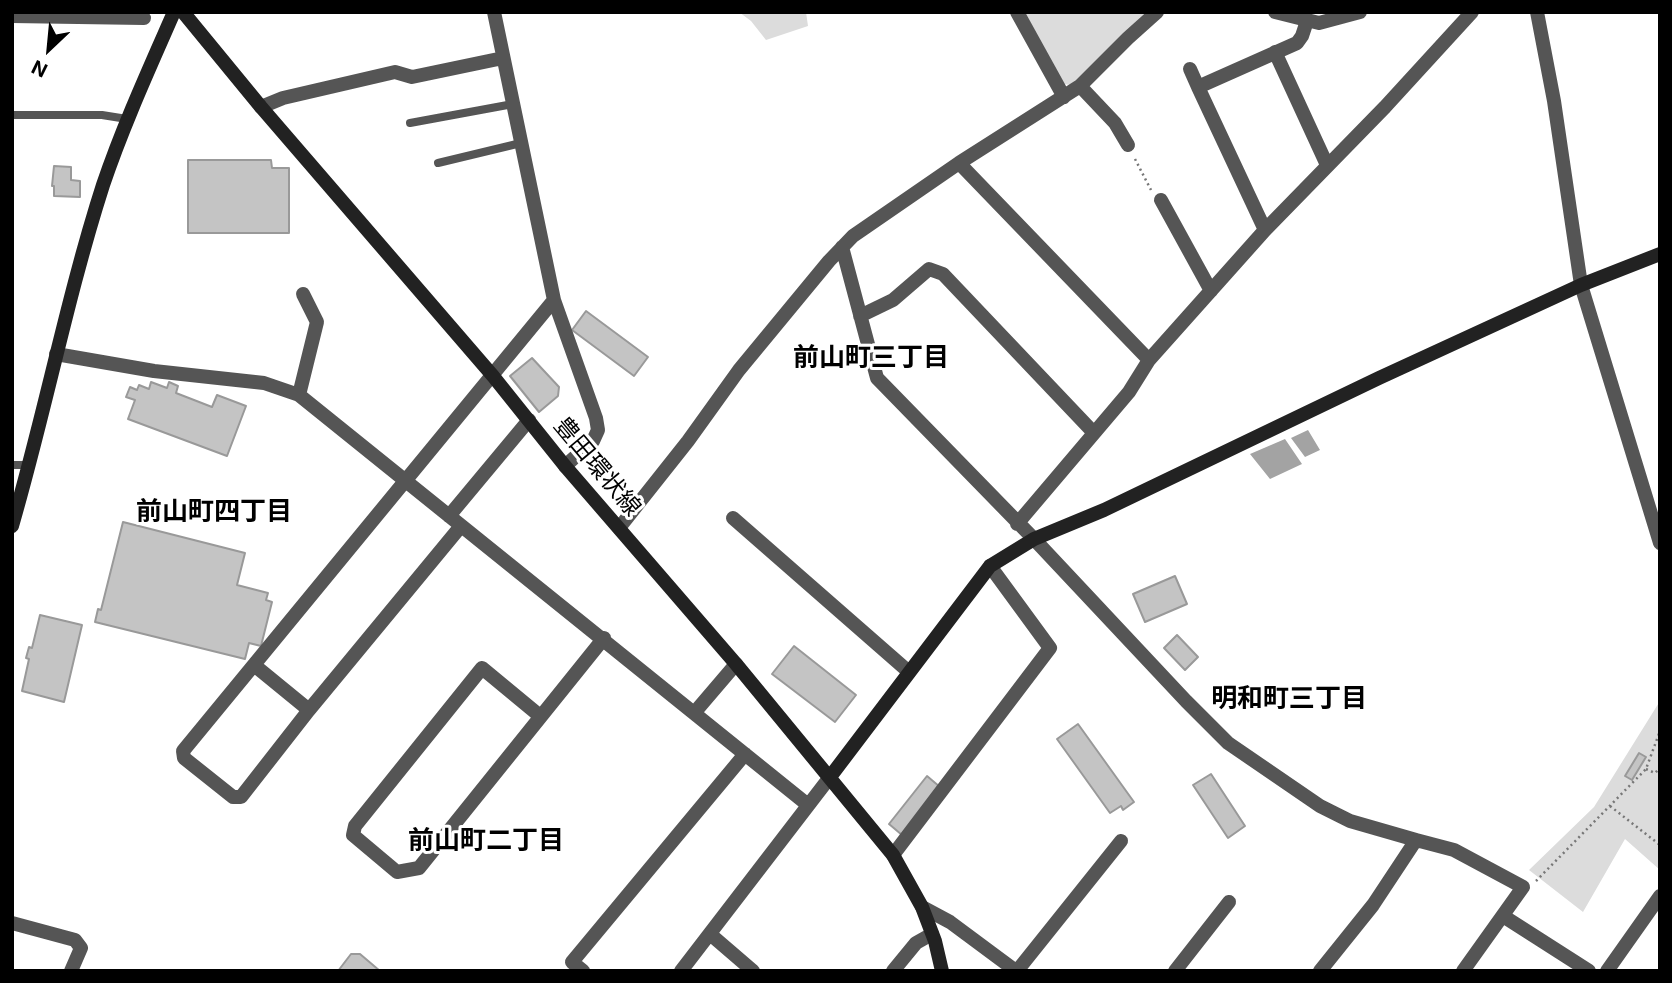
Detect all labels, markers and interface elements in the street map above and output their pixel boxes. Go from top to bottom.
north arrow [14,14,84,84]
text: N [28,55,51,82]
district label: 前山町三丁目 [793,342,949,374]
street label: 豊田環状線 [547,412,647,522]
district label: 前山町四丁目 [136,496,292,528]
district label: 明和町三丁目 [1211,683,1367,715]
district label: 前山町二丁目 [408,825,564,857]

